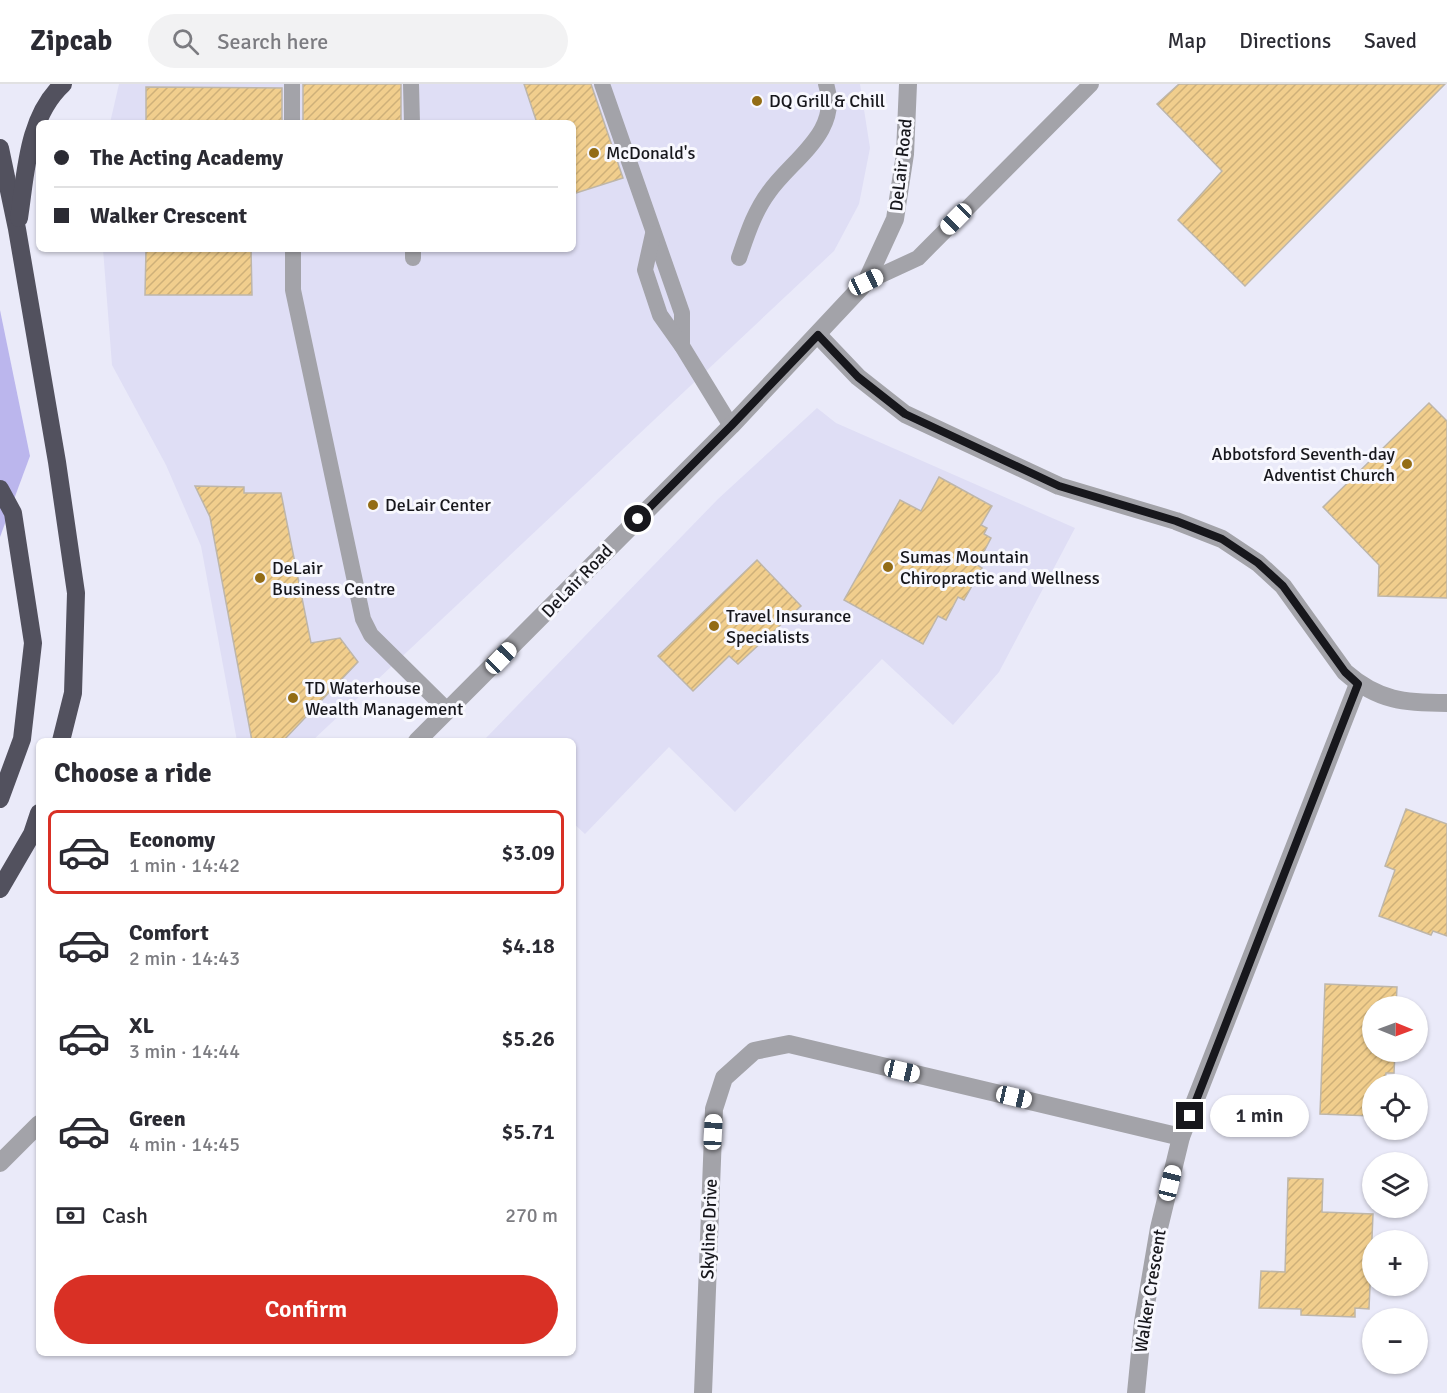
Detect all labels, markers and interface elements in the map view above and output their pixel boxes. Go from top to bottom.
search box [148,14,568,68]
text: Zipcab [30,24,112,58]
icon: search [169,25,202,58]
text: Search here [217,28,328,55]
text: Map [1168,28,1206,54]
text: Directions [1239,28,1331,54]
text: Saved [1364,28,1417,54]
place label: DQ Grill & Chill [769,90,885,112]
marker: DQ Grill & Chill [750,94,764,108]
street label: DeLair Road [885,118,917,212]
place label: McDonald's [606,142,695,164]
text: The Acting Academy [90,144,283,171]
marker: McDonald's [587,146,601,160]
car [937,200,975,238]
text: Walker Crescent [90,202,247,229]
car [846,266,886,298]
place label: Abbotsford Seventh-day Adventist Church [1212,443,1396,486]
marker: Abbotsford Seventh-day Adventist Church [1400,457,1414,471]
place label: DeLair Center [385,494,491,516]
marker: DeLair Center [366,498,380,512]
route start [624,505,651,532]
street label: DeLair Road [537,540,617,622]
place label: Sumas Mountain Chiropractic and Wellness [900,546,1100,589]
place label: DeLair Business Centre [272,557,395,600]
marker: Sumas Mountain Chiropractic and Wellness [881,560,895,574]
marker: DeLair Business Centre [253,571,267,585]
place label: Travel Insurance Specialists [726,605,851,648]
marker: Travel Insurance Specialists [707,619,721,633]
car [482,639,520,677]
place label: TD Waterhouse Wealth Management [305,677,463,720]
marker: TD Waterhouse Wealth Management [286,691,300,705]
text: Choose a ride [54,757,212,790]
icon: car [57,825,111,879]
text: Economy [129,826,215,853]
text: $3.09 [501,839,555,866]
text: 1 min · 14:42 [129,853,240,878]
icon: car [57,918,111,972]
text: Comfort [129,919,209,946]
text: $4.18 [501,932,555,959]
text: 2 min · 14:43 [129,946,240,971]
north arrow [1362,996,1428,1062]
map controls [1362,996,1428,1374]
icon: car [57,1011,111,1065]
text: XL [129,1012,154,1039]
text: $5.26 [501,1025,555,1052]
text: 3 min · 14:44 [129,1039,240,1064]
car [882,1058,922,1084]
button: locate [1362,1074,1428,1140]
car [994,1084,1034,1110]
callout: 1 min [1211,1095,1310,1137]
route end [1176,1102,1203,1129]
text: 1 min [1236,1103,1283,1128]
icon: car [57,1104,111,1158]
text: Green [129,1105,186,1132]
car [703,1114,723,1150]
text: $5.71 [501,1118,555,1145]
text: 4 min · 14:45 [129,1132,240,1157]
button: layers [1362,1152,1428,1218]
car [1157,1163,1183,1203]
street label: Skyline Drive [696,1178,722,1280]
icon: cash [54,1199,87,1232]
text: Cash [102,1202,148,1229]
text: 270 m [505,1203,558,1228]
street label: Walker Crescent [1129,1228,1171,1354]
button: + [1362,1230,1428,1296]
button: Confirm [54,1275,558,1344]
button: − [1362,1308,1428,1374]

